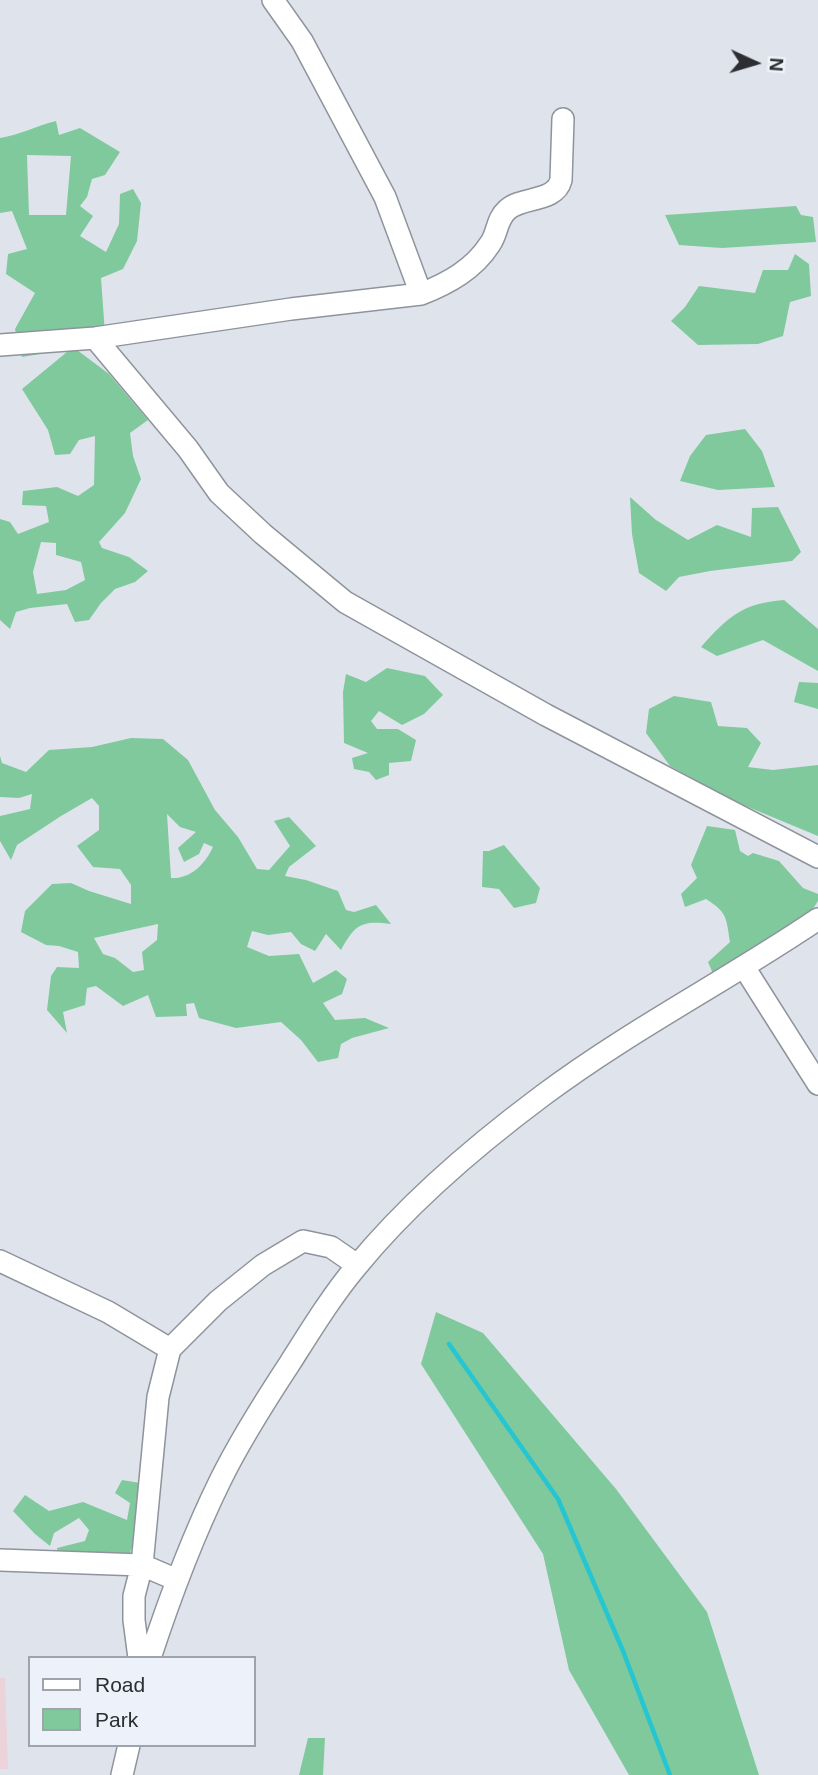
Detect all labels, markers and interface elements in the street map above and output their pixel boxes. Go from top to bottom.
north arrow [720,28,790,98]
text: N [765,57,787,72]
legend [28,1656,256,1747]
text: Road [95,1673,145,1696]
text: Park [95,1708,138,1731]

